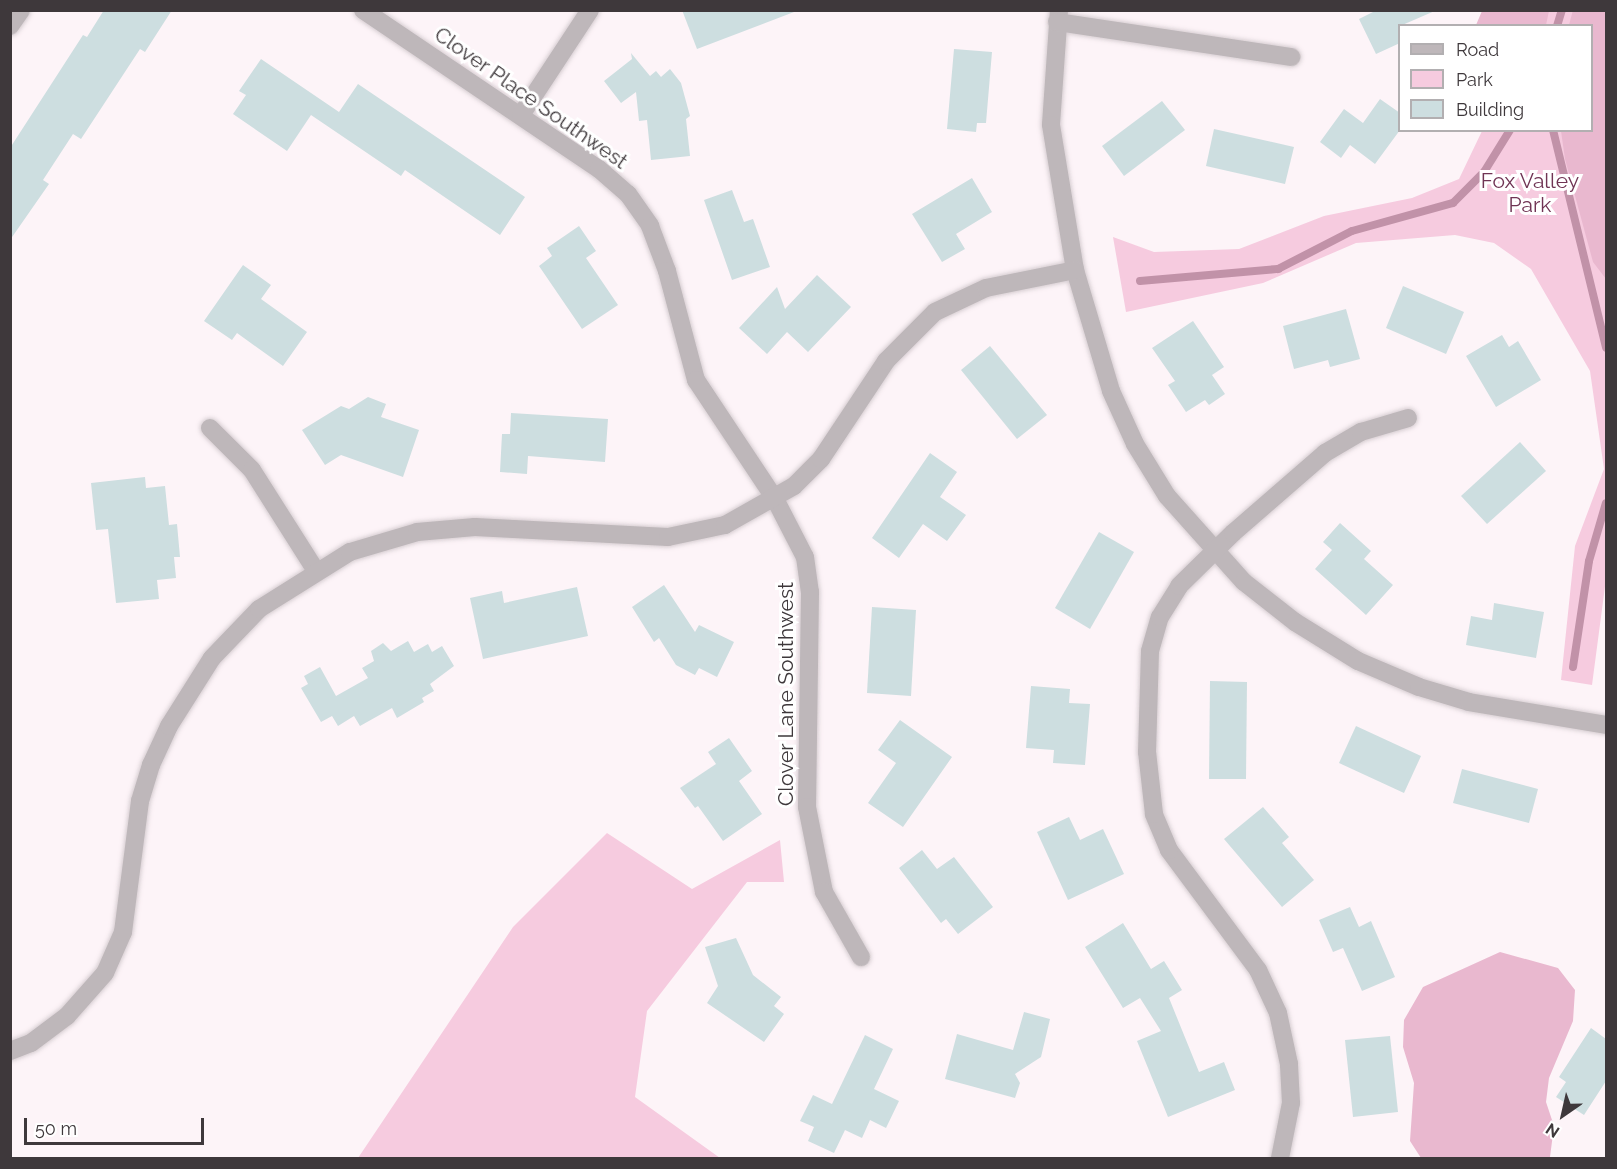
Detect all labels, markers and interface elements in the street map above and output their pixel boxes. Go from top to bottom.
street label: Clover Place Southwest [429,22,633,174]
legend [1398,24,1593,132]
text: Road [1456,39,1499,60]
text: Park [1456,69,1493,90]
text: Building [1456,99,1524,120]
park label: Fox Valley Park [1480,168,1580,218]
street label: Clover Lane Southwest [773,582,799,806]
north arrow [1533,1085,1593,1145]
scale bar [27,1106,207,1144]
text: 50 m [35,1118,77,1139]
text: N [1542,1119,1563,1142]

